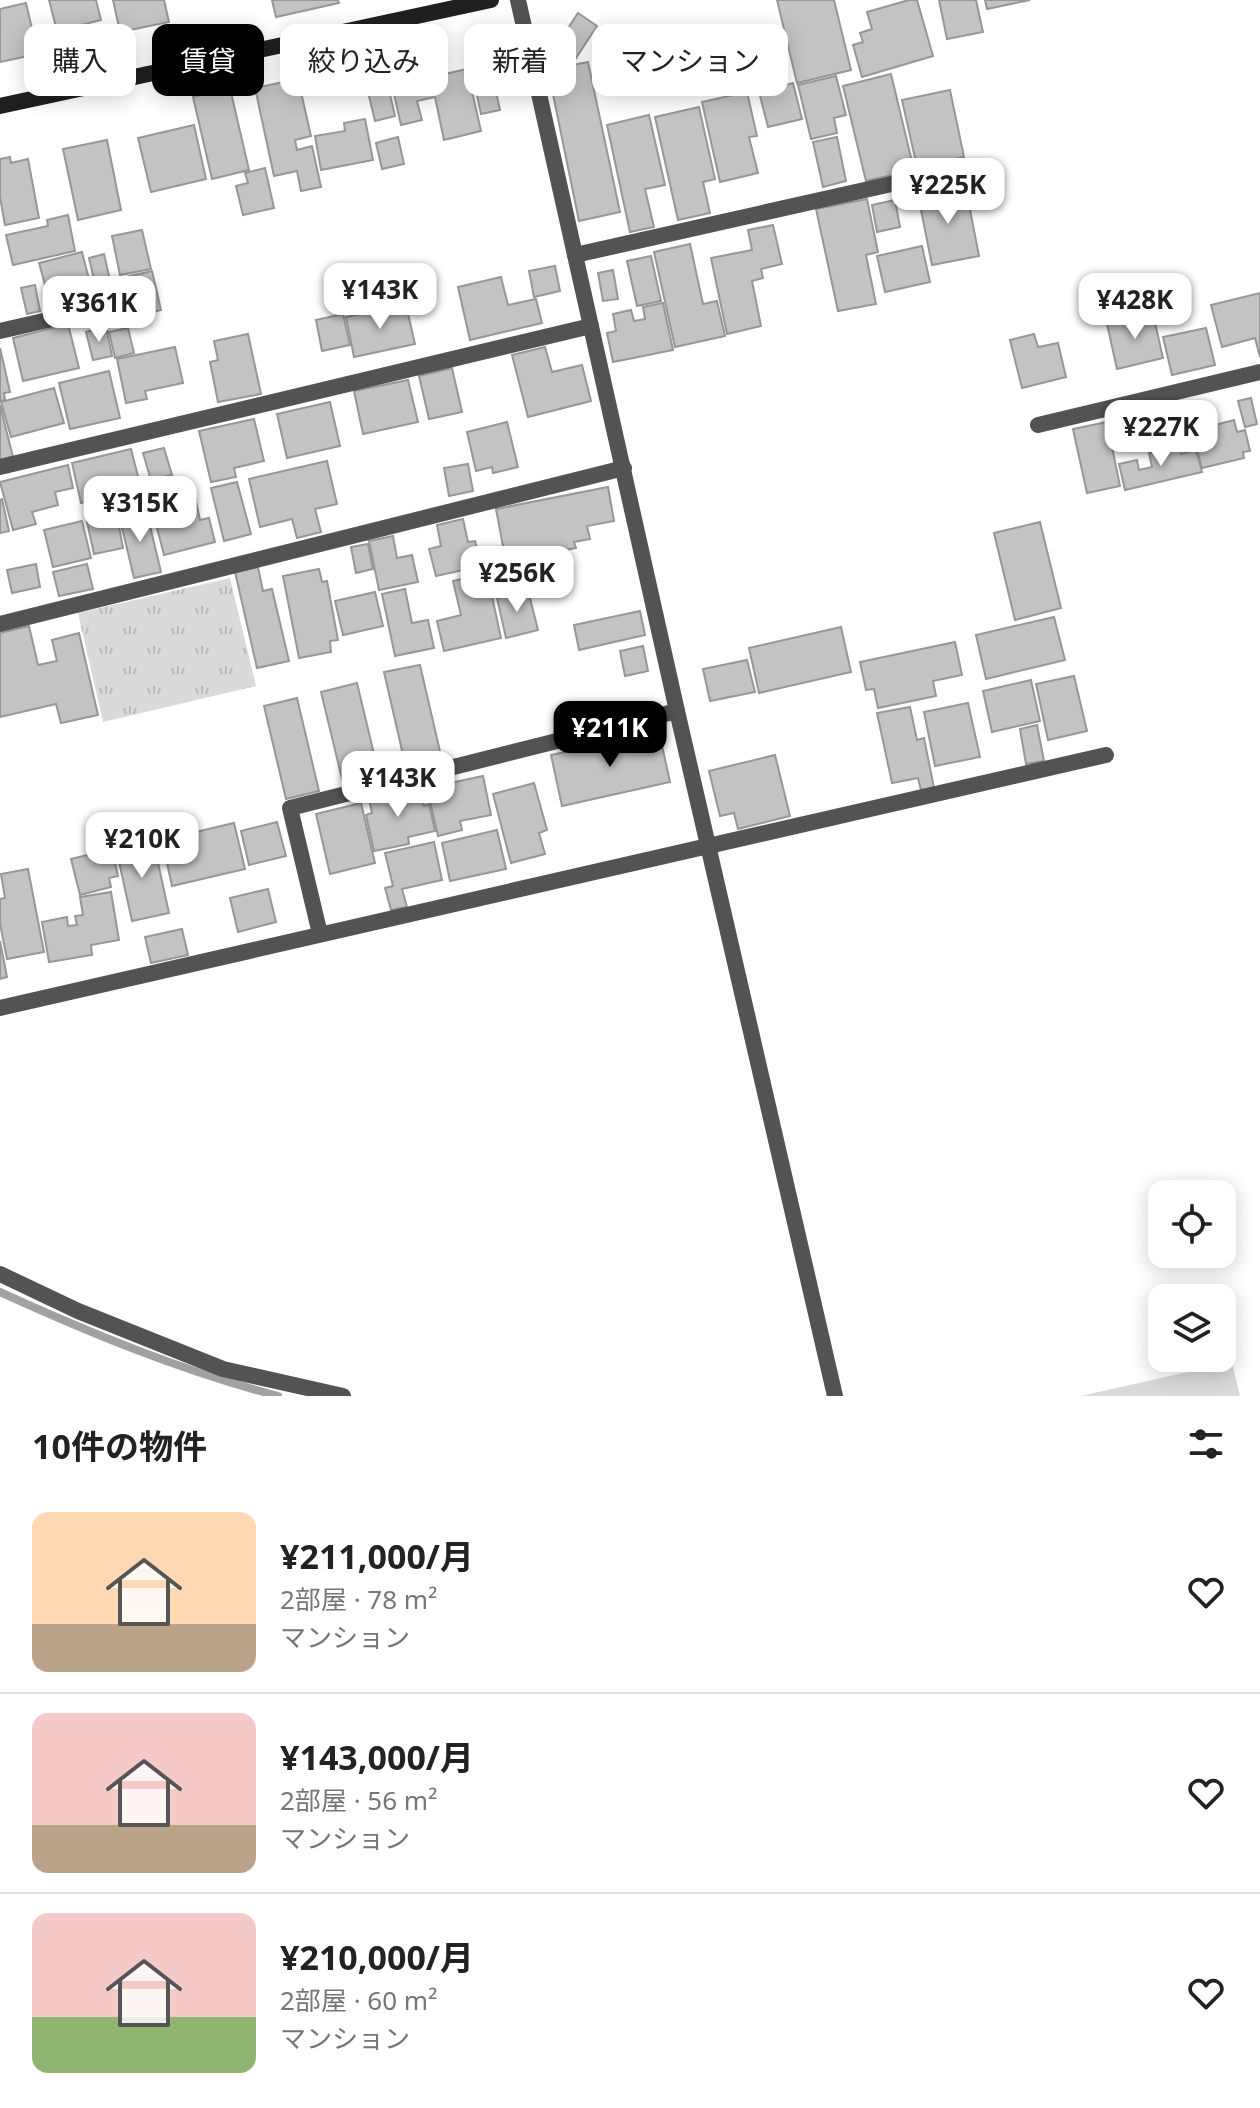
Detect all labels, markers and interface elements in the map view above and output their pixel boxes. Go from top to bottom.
chip: 購入 [24,24,136,96]
chip: 賃貸 [152,24,264,96]
chip: 絞り込み [280,24,448,96]
chip: 新着 [464,24,576,96]
chip: マンション [592,24,788,96]
pin: ¥225K [892,158,1004,226]
text: ¥225K [910,166,986,202]
pin: ¥143K [324,263,436,331]
text: ¥143K [342,271,418,307]
pin: ¥428K [1079,273,1191,341]
pin: ¥361K [43,276,155,344]
text: ¥428K [1097,281,1173,317]
text: ¥361K [61,284,137,320]
pin: ¥227K [1105,400,1217,468]
text: ¥227K [1123,408,1199,444]
pin: ¥315K [84,476,196,544]
text: ¥315K [102,484,178,520]
pin: ¥256K [461,546,573,614]
text: ¥256K [479,554,555,590]
pin: ¥211K [554,701,666,769]
text: ¥211K [572,709,648,745]
pin: ¥143K [342,751,454,819]
text: ¥143K [360,759,436,795]
pin: ¥210K [86,812,198,880]
text: ¥210K [104,820,180,856]
map controls [1148,1180,1236,1372]
button: locate [1148,1180,1236,1268]
button: layers [1148,1284,1236,1372]
icon: filters [1184,1422,1228,1466]
text: 10件の物件 [32,1423,207,1469]
text: ¥211,000/月 [280,1533,474,1579]
icon: home [96,1544,192,1640]
icon: heart [1184,1570,1228,1614]
text: 2部屋 · 78 m² [280,1581,437,1617]
text: マンション [280,1619,410,1655]
text: ¥143,000/月 [280,1734,474,1780]
icon: home [96,1745,192,1841]
icon: heart [1184,1771,1228,1815]
text: 2部屋 · 56 m² [280,1782,437,1818]
text: マンション [280,1820,410,1856]
text: ¥210,000/月 [280,1934,474,1980]
icon: home [96,1945,192,2041]
icon: heart [1184,1971,1228,2015]
text: 2部屋 · 60 m² [280,1982,437,2018]
text: マンション [280,2020,410,2056]

